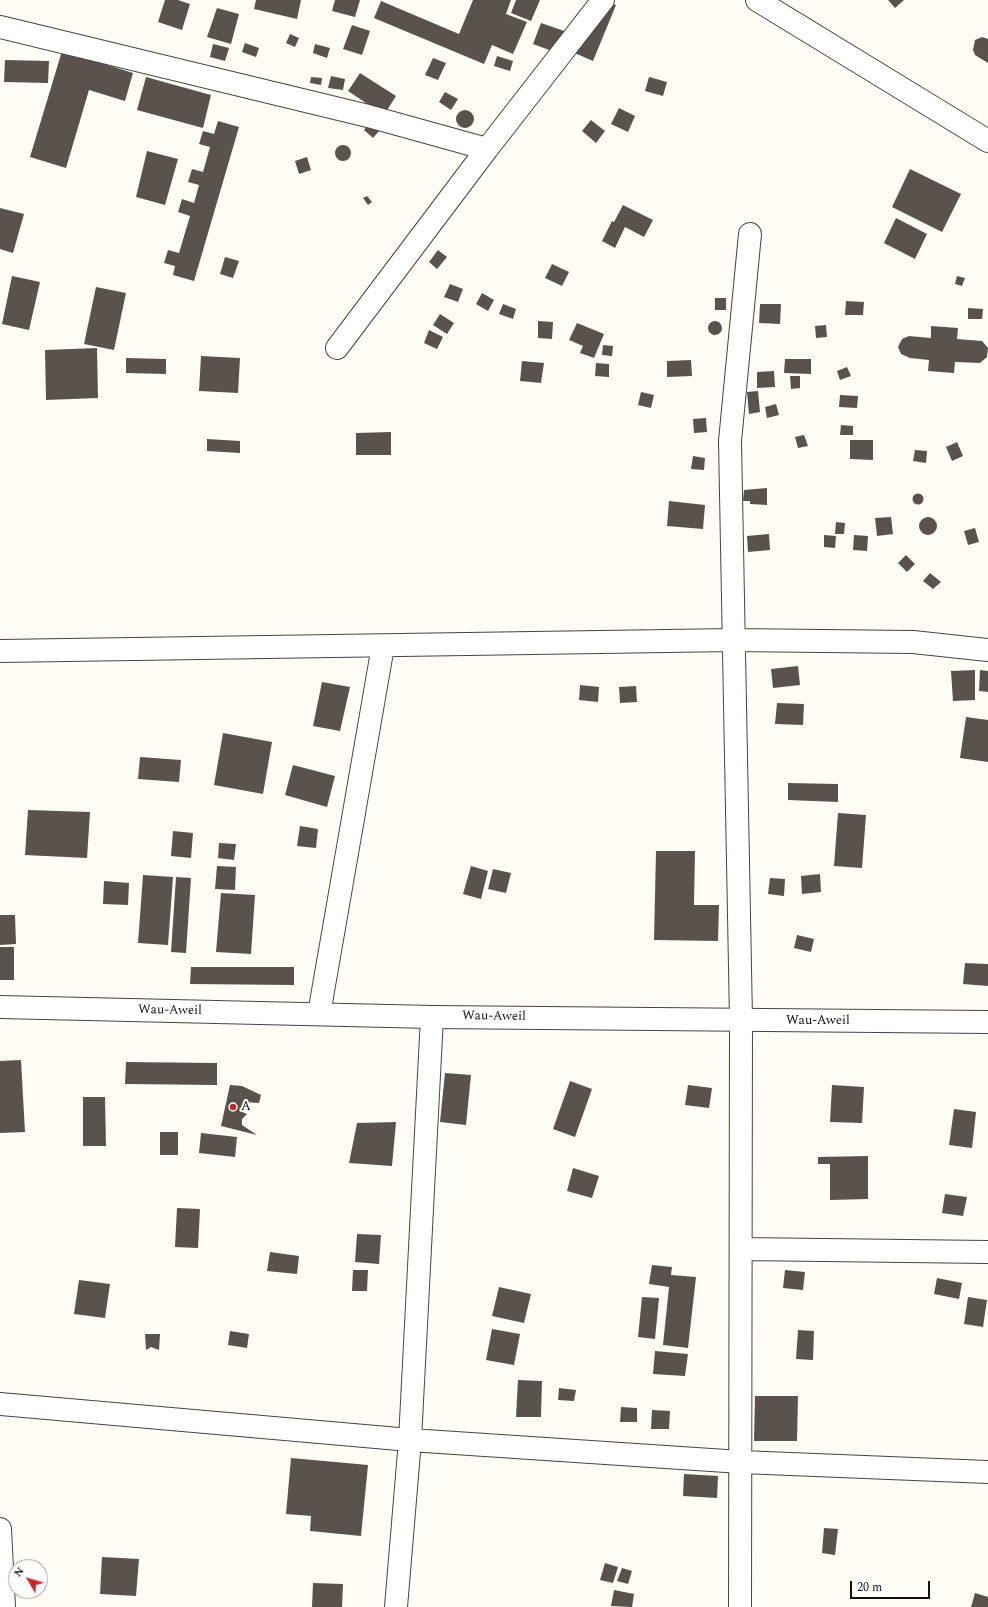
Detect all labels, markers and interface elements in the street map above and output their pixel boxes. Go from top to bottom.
street label: Wau-Aweil [138,1003,202,1019]
street label: Wau-Aweil [462,1009,526,1025]
street label: Wau-Aweil [786,1013,850,1029]
place label: A [241,1099,251,1115]
marker: A [228,1102,238,1112]
north arrow [8,1559,48,1599]
text: N [9,1563,28,1581]
scale bar [852,1573,932,1599]
text: 20 m [857,1578,882,1597]

